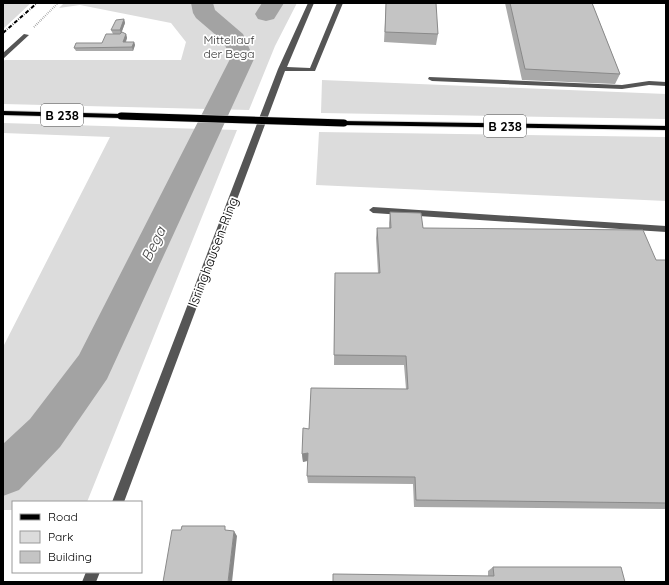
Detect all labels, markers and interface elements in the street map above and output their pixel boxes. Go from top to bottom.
park label: Mittellauf der Bega [203,32,255,61]
road number: B 238 [41,104,83,126]
road number: B 238 [484,115,526,137]
street label: Isringhausen-Ring [184,194,242,310]
water label: Bega [136,223,170,265]
legend [12,501,142,573]
text: Road [48,509,78,524]
text: Park [48,529,73,544]
text: Building [48,549,92,564]

